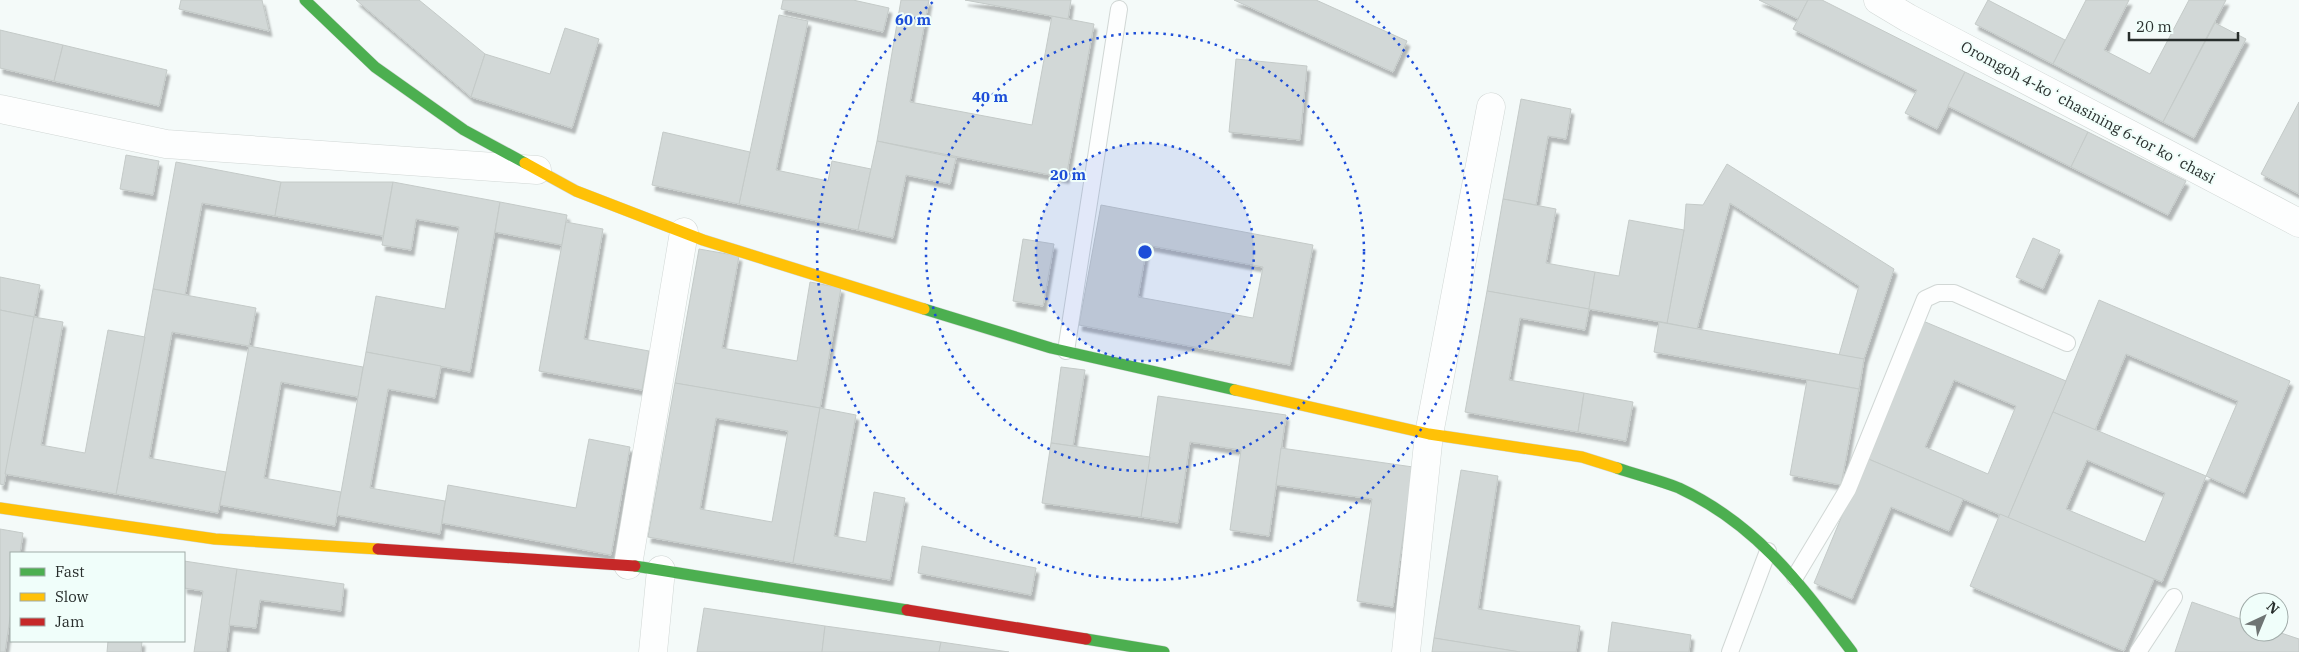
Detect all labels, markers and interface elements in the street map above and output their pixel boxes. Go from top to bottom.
text: 60 m [895,10,931,29]
scale bar [2129,10,2238,42]
text: 20 m [2136,17,2172,36]
street label: Oromgoh 4-koʻchasining 6-tor koʻchasi [1958,37,2219,188]
text: 40 m [972,87,1008,106]
text: 20 m [1050,165,1086,184]
centre of rings [1136,243,1154,261]
legend [10,552,185,642]
text: Fast [55,562,85,581]
text: Slow [55,587,89,606]
north arrow [2239,592,2289,642]
text: N [2263,597,2283,618]
text: Jam [55,612,84,631]

